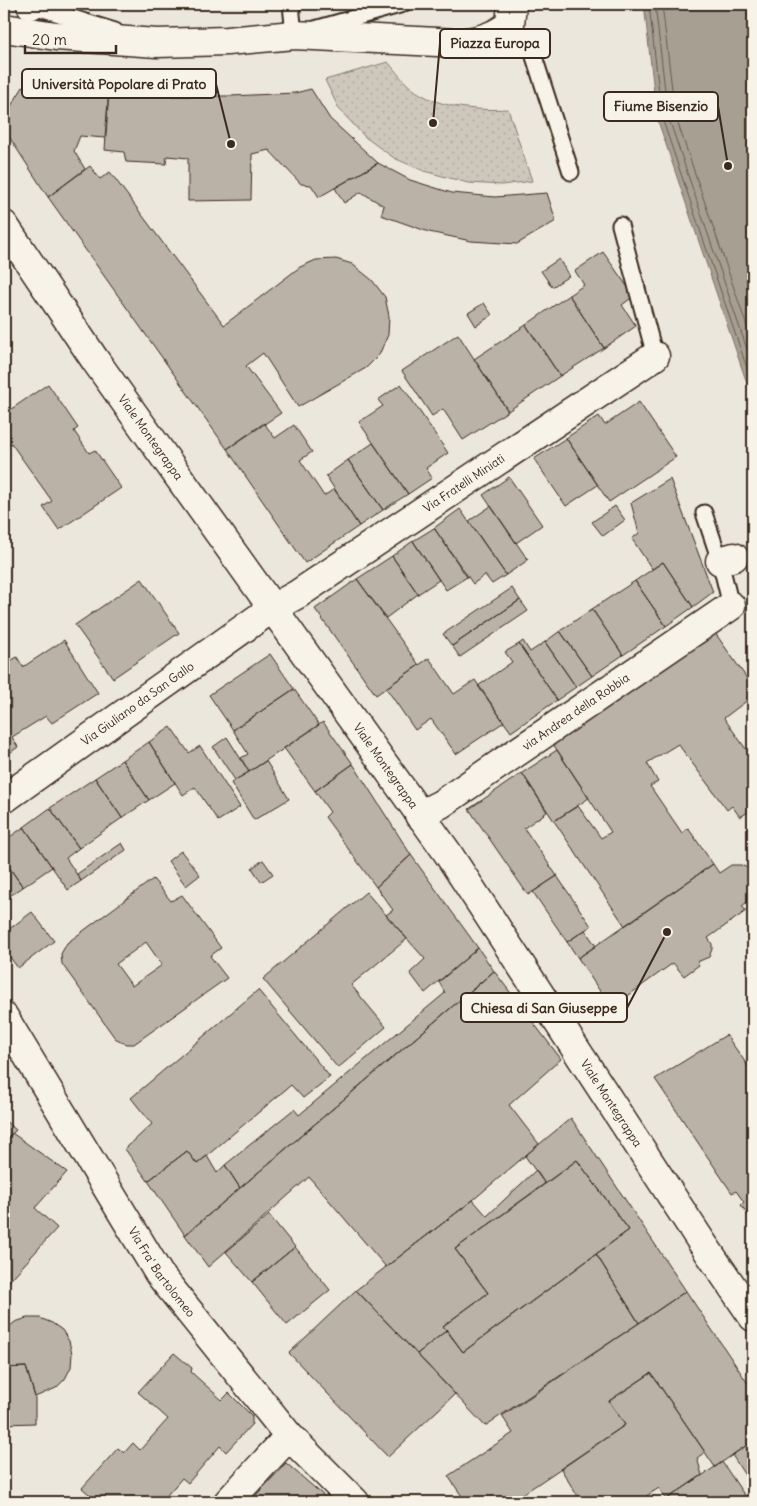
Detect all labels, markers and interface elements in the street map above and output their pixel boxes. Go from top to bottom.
scale bar [25,22,116,54]
callout: Piazza Europa [440,29,550,58]
text: 20 m [32,30,67,49]
text: Piazza Europa [450,34,540,52]
callout: Università Popolare di Prato [22,69,216,98]
text: Università Popolare di Prato [32,75,206,93]
callout: Fiume Bisenzio [604,92,718,121]
text: Fiume Bisenzio [614,97,708,115]
street label: Viale Montegrappa [115,391,187,483]
street label: Via Fratelli Miniati [420,450,507,516]
street label: Via Giuliano da San Gallo [78,658,197,749]
street label: via Andrea della Robbia [519,670,632,753]
street label: Viale Montegrappa [350,720,422,811]
callout: Chiesa di San Giuseppe [461,993,627,1022]
text: Chiesa di San Giuseppe [471,999,618,1017]
street label: Viale Montegrappa [578,1056,646,1150]
street label: Via Fra' Bartolomeo [125,1224,199,1320]

